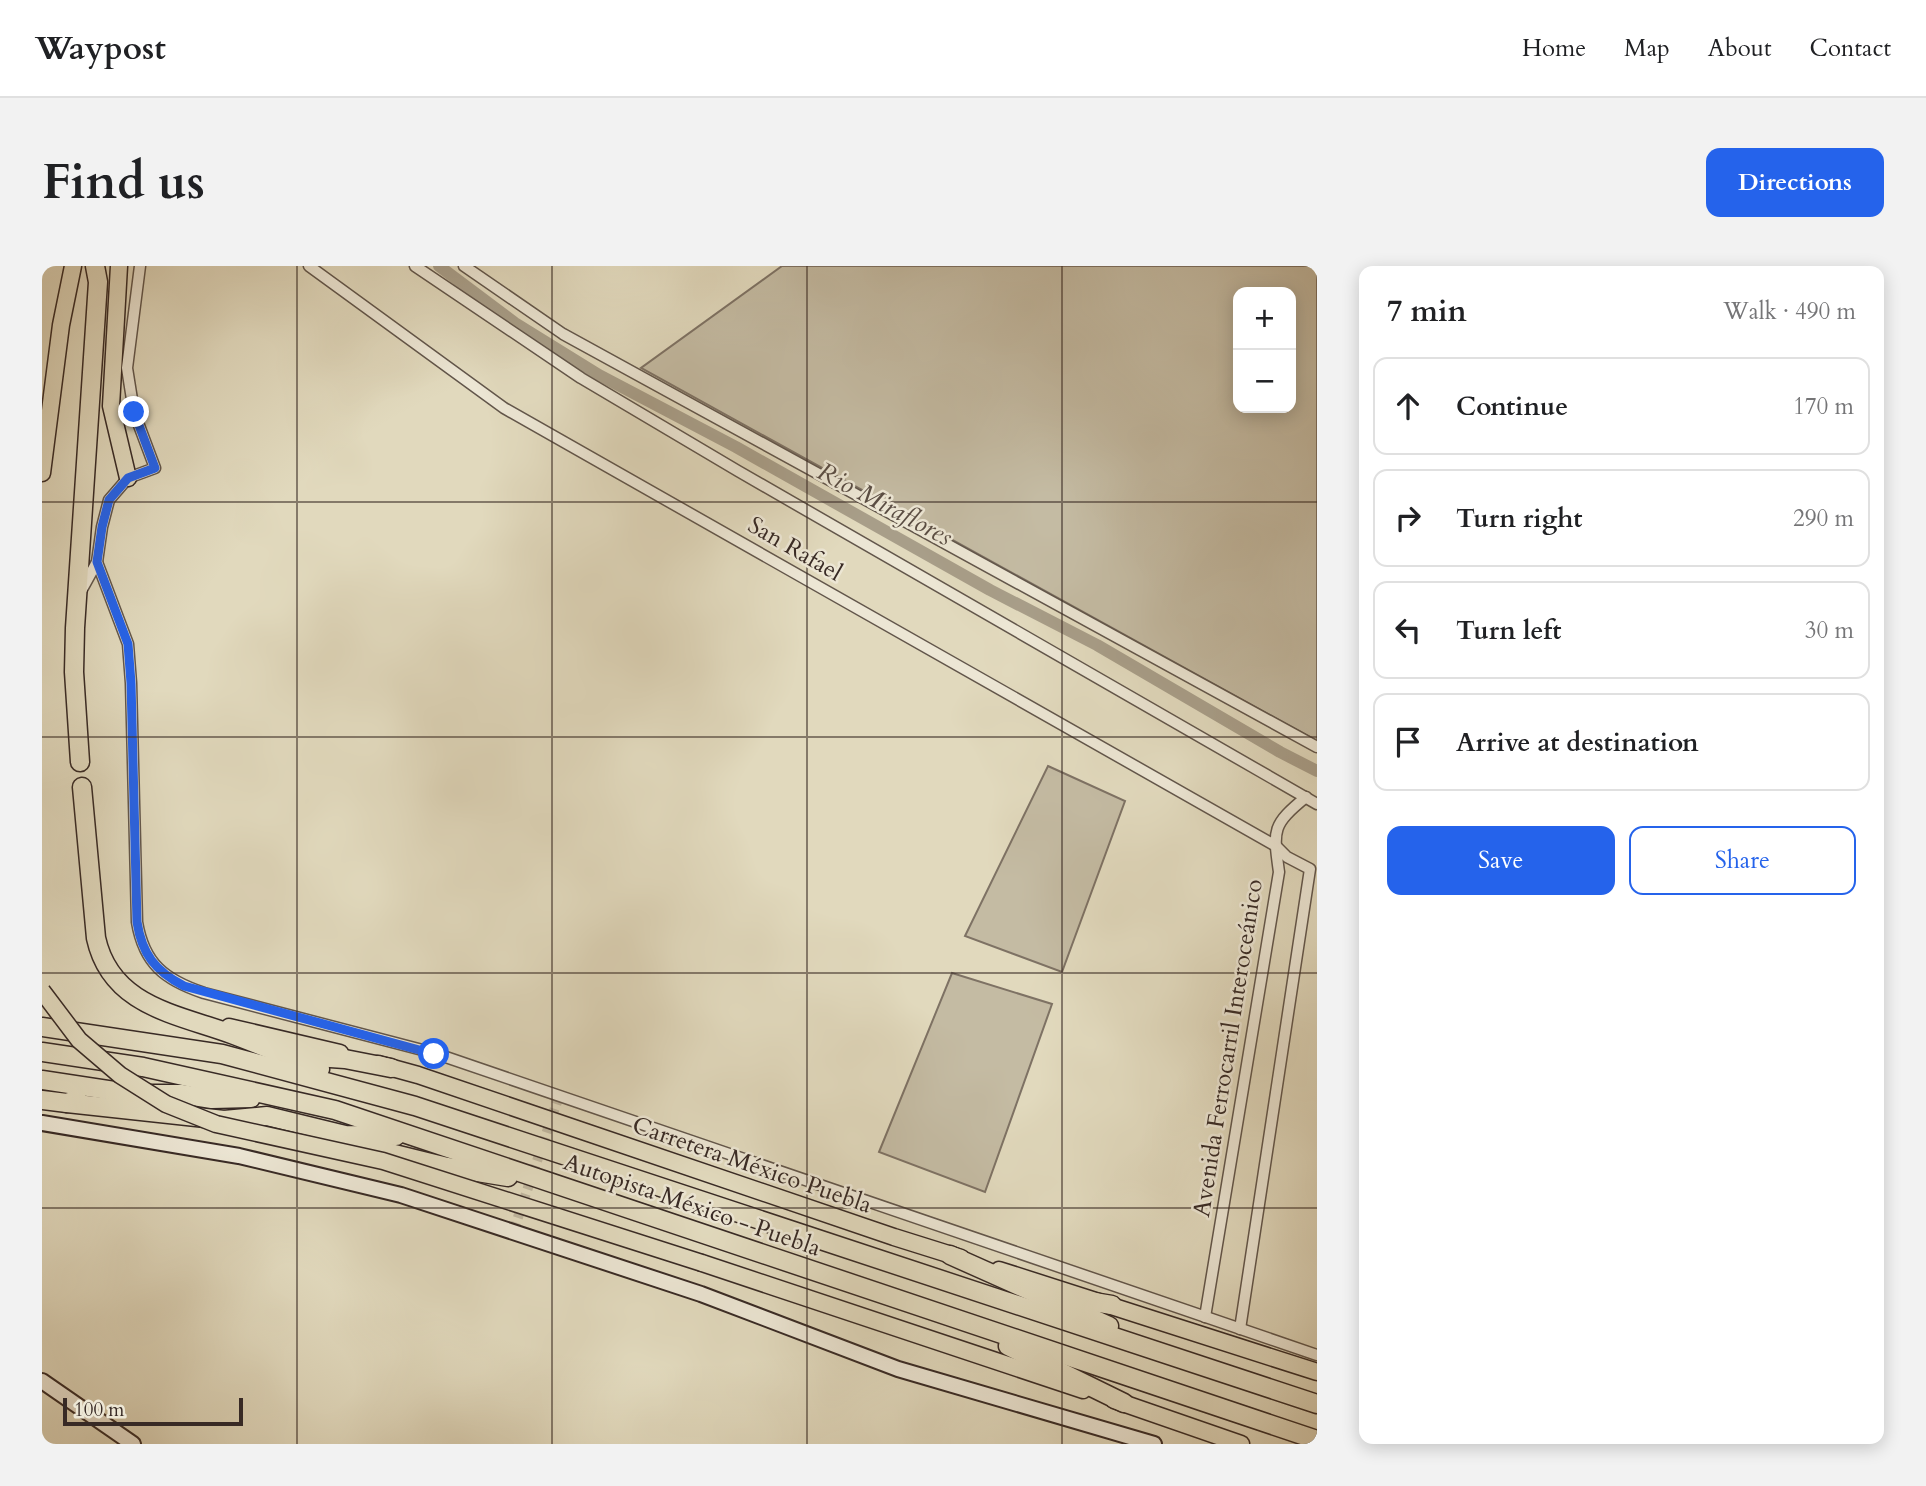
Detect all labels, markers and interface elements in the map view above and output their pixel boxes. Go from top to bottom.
text: Waypost [35,26,166,71]
text: Home [1522,32,1586,65]
text: Map [1624,32,1670,65]
text: About [1708,32,1772,65]
text: Contact [1810,32,1891,65]
button: Directions [1706,148,1884,217]
text: Find us [42,149,205,216]
map controls [1233,287,1296,413]
button: + [1233,287,1296,350]
text: 7 min [1387,291,1467,332]
text: Walk · 490 m [1723,296,1856,327]
button: − [1233,350,1296,413]
icon: ahead [1389,387,1427,425]
text: Continue [1456,389,1568,424]
text: 170 m [1793,391,1854,422]
route end [118,396,149,427]
water label: Rio Miraflores [811,454,959,554]
icon: right [1389,499,1427,537]
text: Turn right [1456,501,1583,536]
text: 290 m [1793,503,1854,534]
street label: San Rafael [742,509,848,589]
icon: left [1389,611,1427,649]
text: Turn left [1456,613,1561,648]
text: 30 m [1805,615,1854,646]
icon: arrive [1389,723,1427,761]
text: Arrive at destination [1456,725,1699,760]
button: Save [1387,826,1615,895]
button: Share [1629,826,1856,895]
street label: Avenida Ferrocarril Interoceánico [1185,877,1271,1219]
route start [418,1038,449,1069]
street label: Carretera México Puebla [628,1108,877,1222]
street label: Autopista México - Puebla [559,1145,826,1265]
scale bar [63,1395,243,1427]
text: 100 m [74,1397,124,1423]

